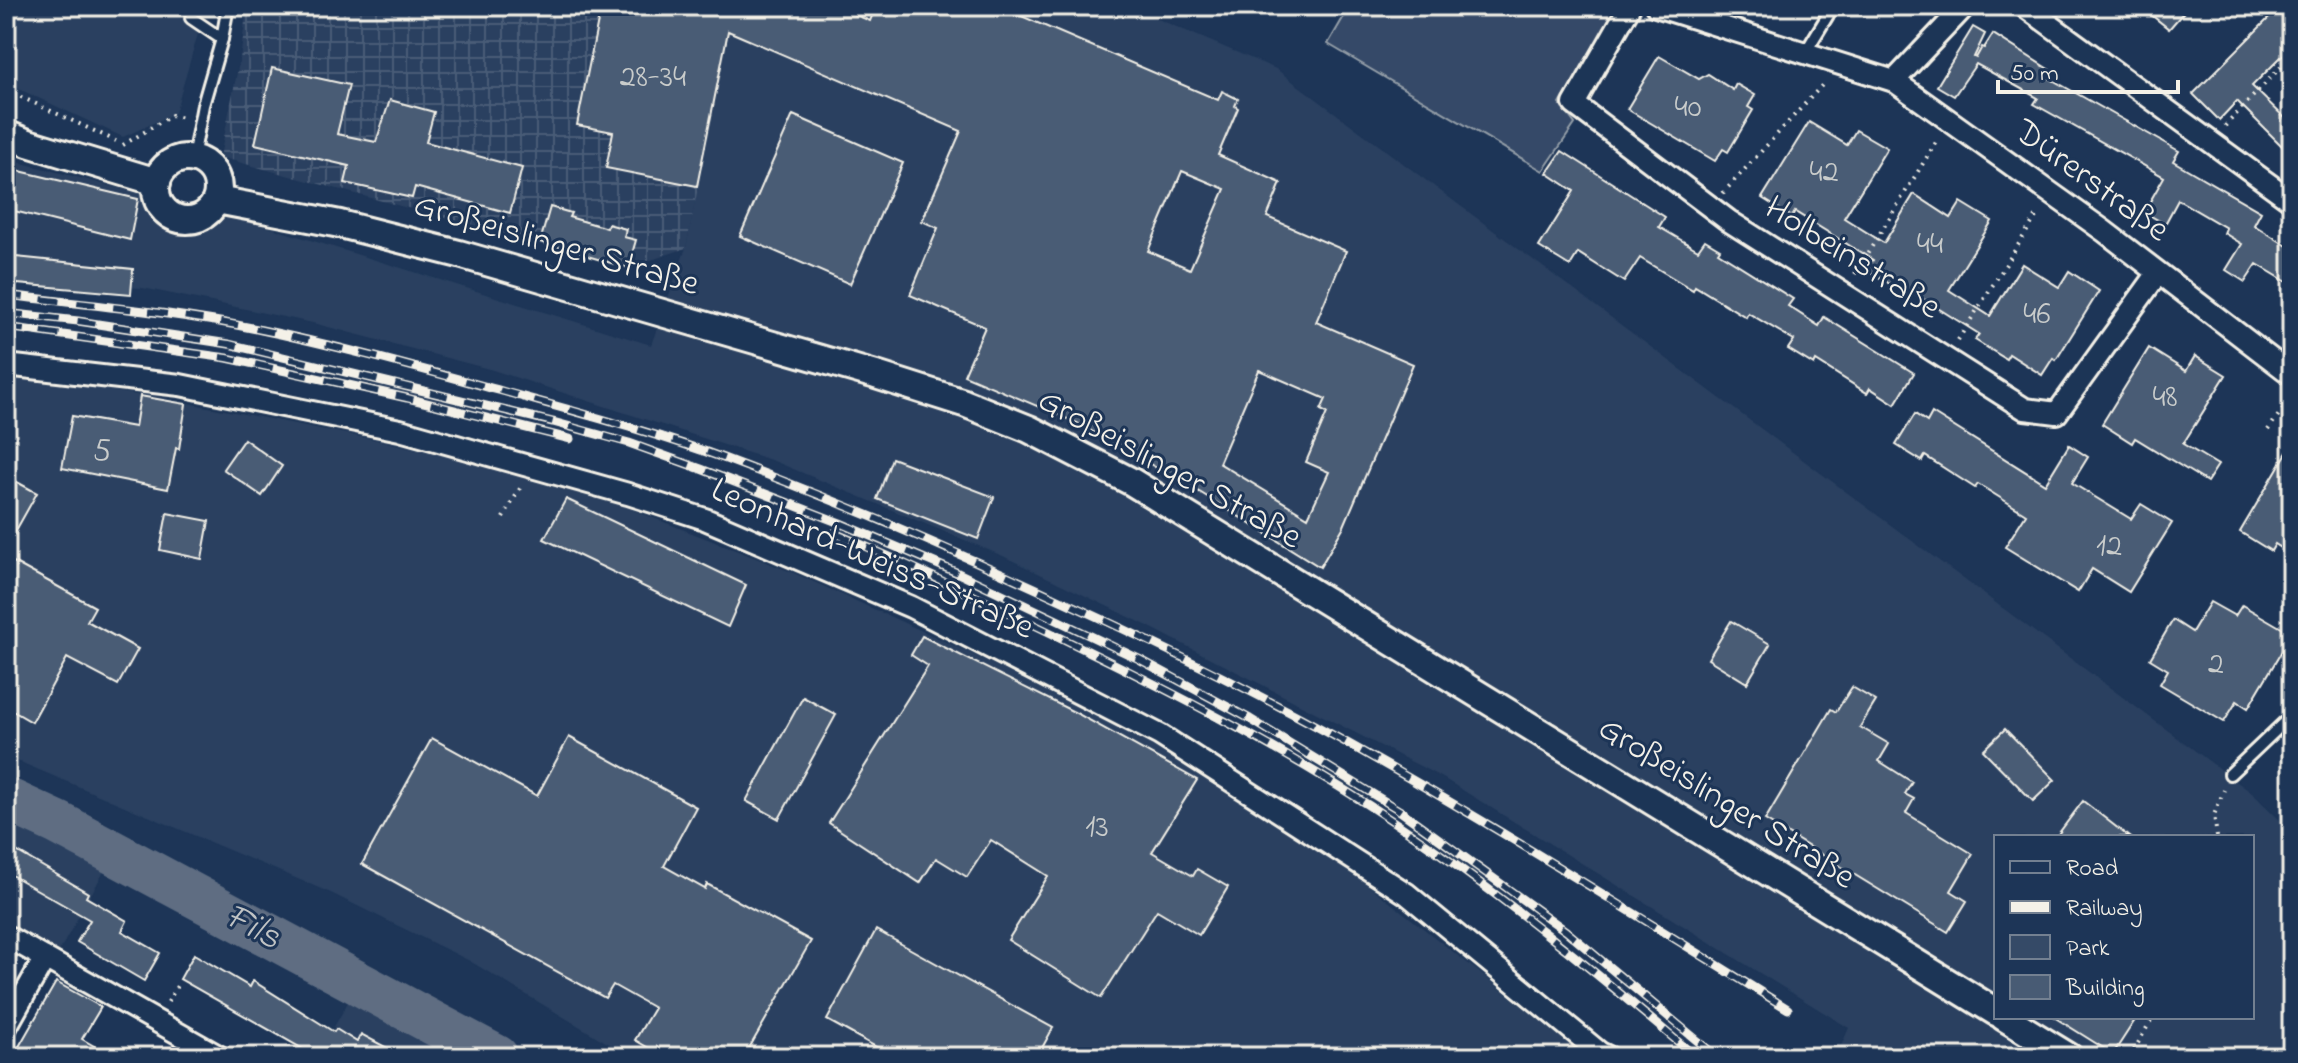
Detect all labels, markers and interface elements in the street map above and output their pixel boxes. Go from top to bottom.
scale bar [1998,44,2178,94]
house number: 28-34 [620,55,686,102]
text: 50 m [2010,57,2059,92]
house number: 40 [1674,85,1702,132]
street label: Dürerstraße [2001,107,2181,257]
house number: 42 [1809,150,1839,197]
street label: Großeislinger Straße [407,180,706,312]
street label: Holbeinstraße [1753,184,1952,335]
house number: 44 [1917,222,1943,269]
house number: 46 [2023,292,2051,339]
street label: Großeislinger Straße [1027,375,1311,565]
house number: 48 [2152,375,2178,422]
house number: 5 [93,429,111,476]
street label: Leonhard-Weiss-Straße [702,465,1043,655]
house number: 12 [2096,524,2122,571]
house number: 2 [2208,642,2224,689]
street label: Großeislinger Straße [1587,703,1866,905]
house number: 13 [1085,805,1109,852]
legend [1994,835,2254,1019]
text: Road [2066,852,2119,887]
water label: Fils [214,890,291,966]
text: Railway [2066,892,2143,928]
text: Park [2066,932,2110,967]
text: Building [2065,972,2145,1007]

